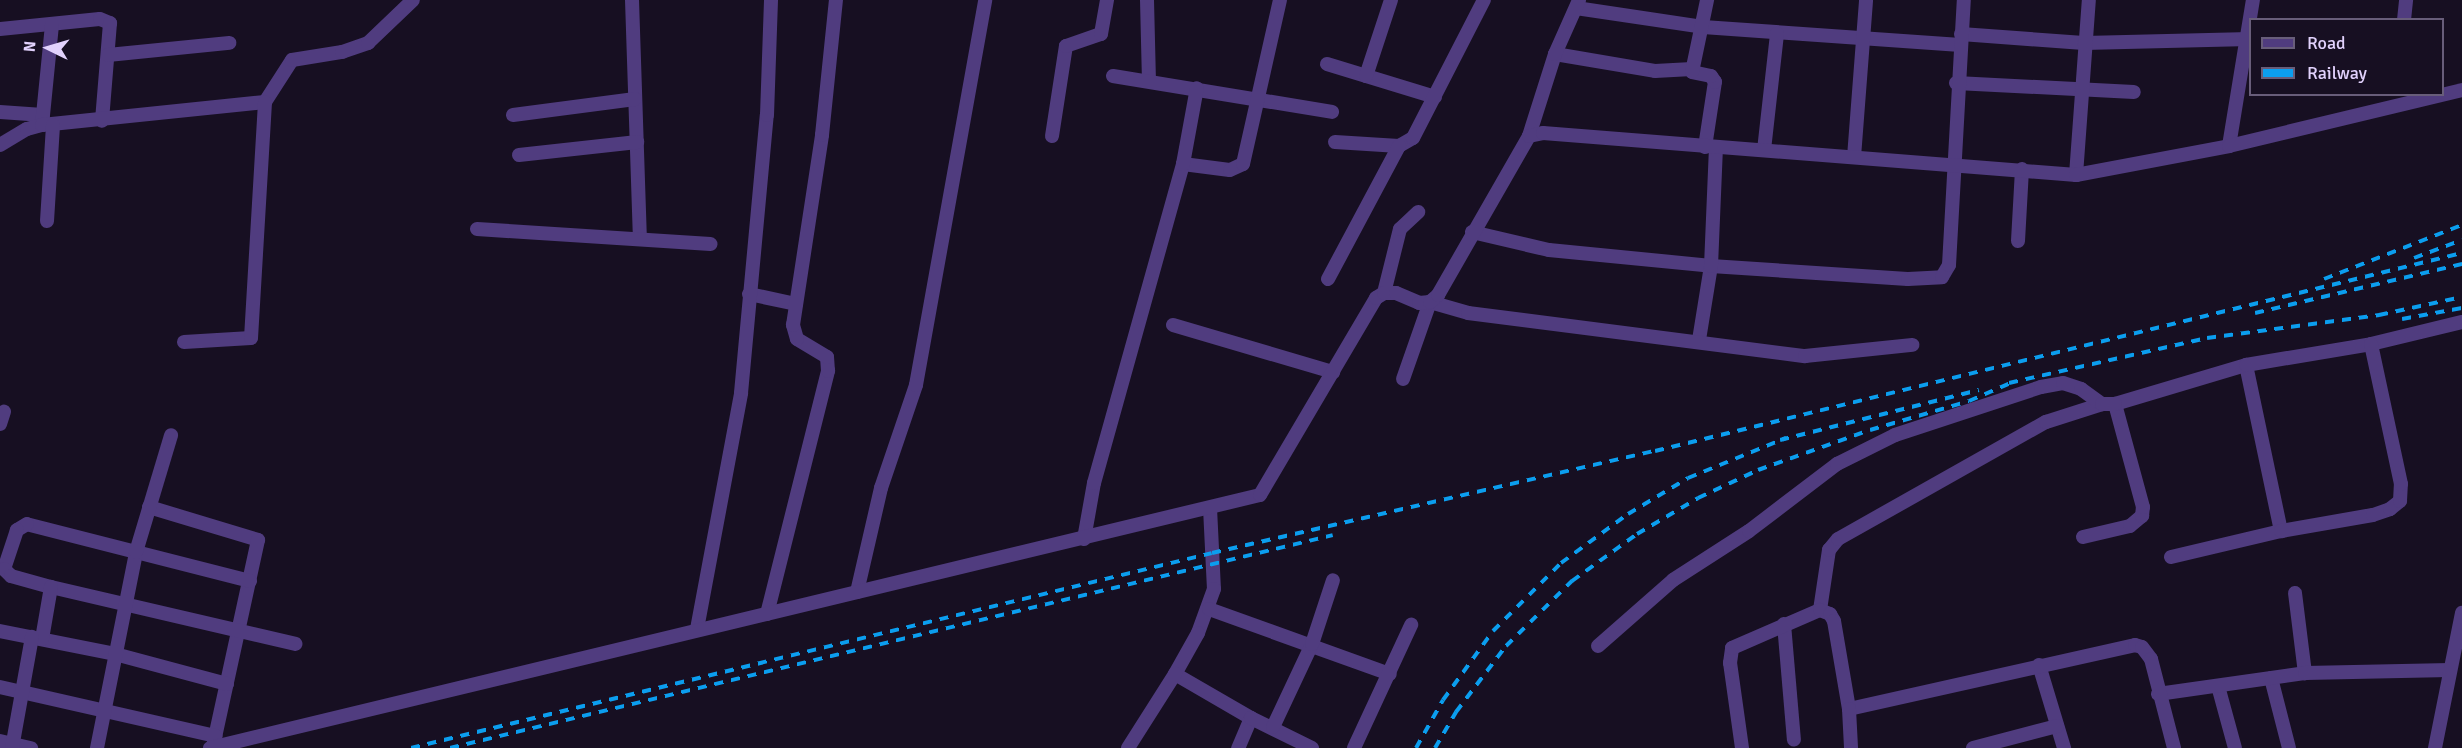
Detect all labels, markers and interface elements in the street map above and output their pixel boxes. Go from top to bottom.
north arrow [18,18,78,78]
legend [2249,18,2444,96]
text: Road [2307,32,2346,54]
text: N [20,40,41,53]
text: Railway [2307,62,2367,84]

